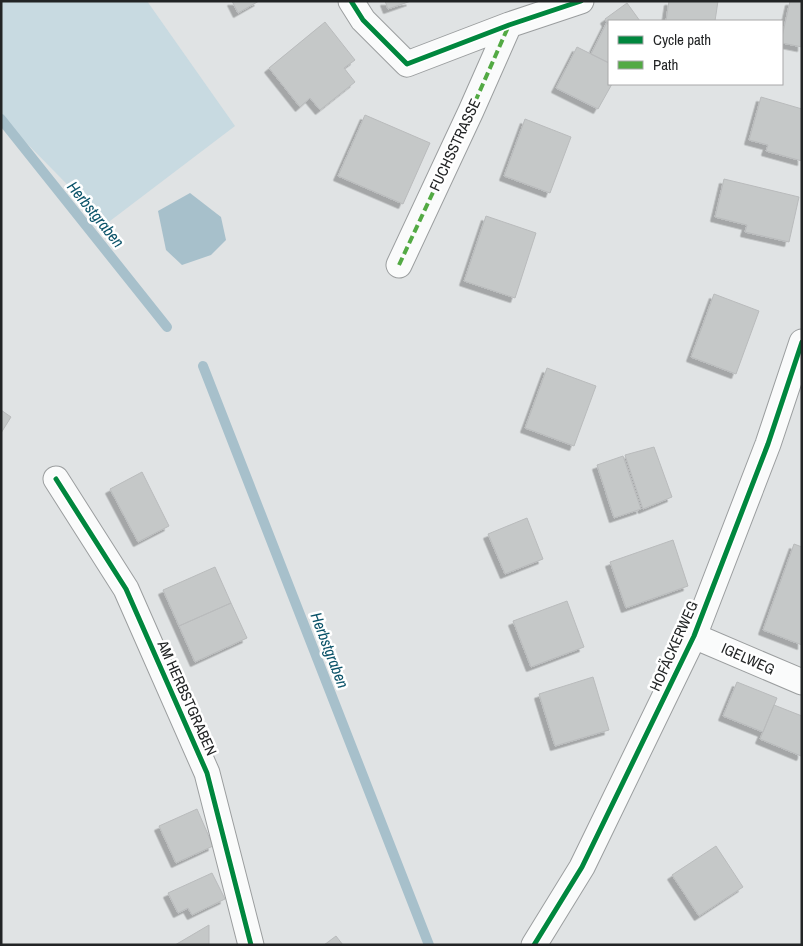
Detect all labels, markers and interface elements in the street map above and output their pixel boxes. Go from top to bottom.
legend [608,20,783,85]
text: Cycle path [653,29,711,50]
text: Path [653,54,678,75]
street label: FUCHSSTRASSE [424,95,485,194]
water label: Herbstgraben [62,176,130,252]
street label: HOFÄCKERWEG [644,597,703,694]
water label: Herbstgraben [305,609,355,691]
street label: AM HERBSTGRABEN [152,636,222,759]
street label: IGELWEG [718,637,778,680]

